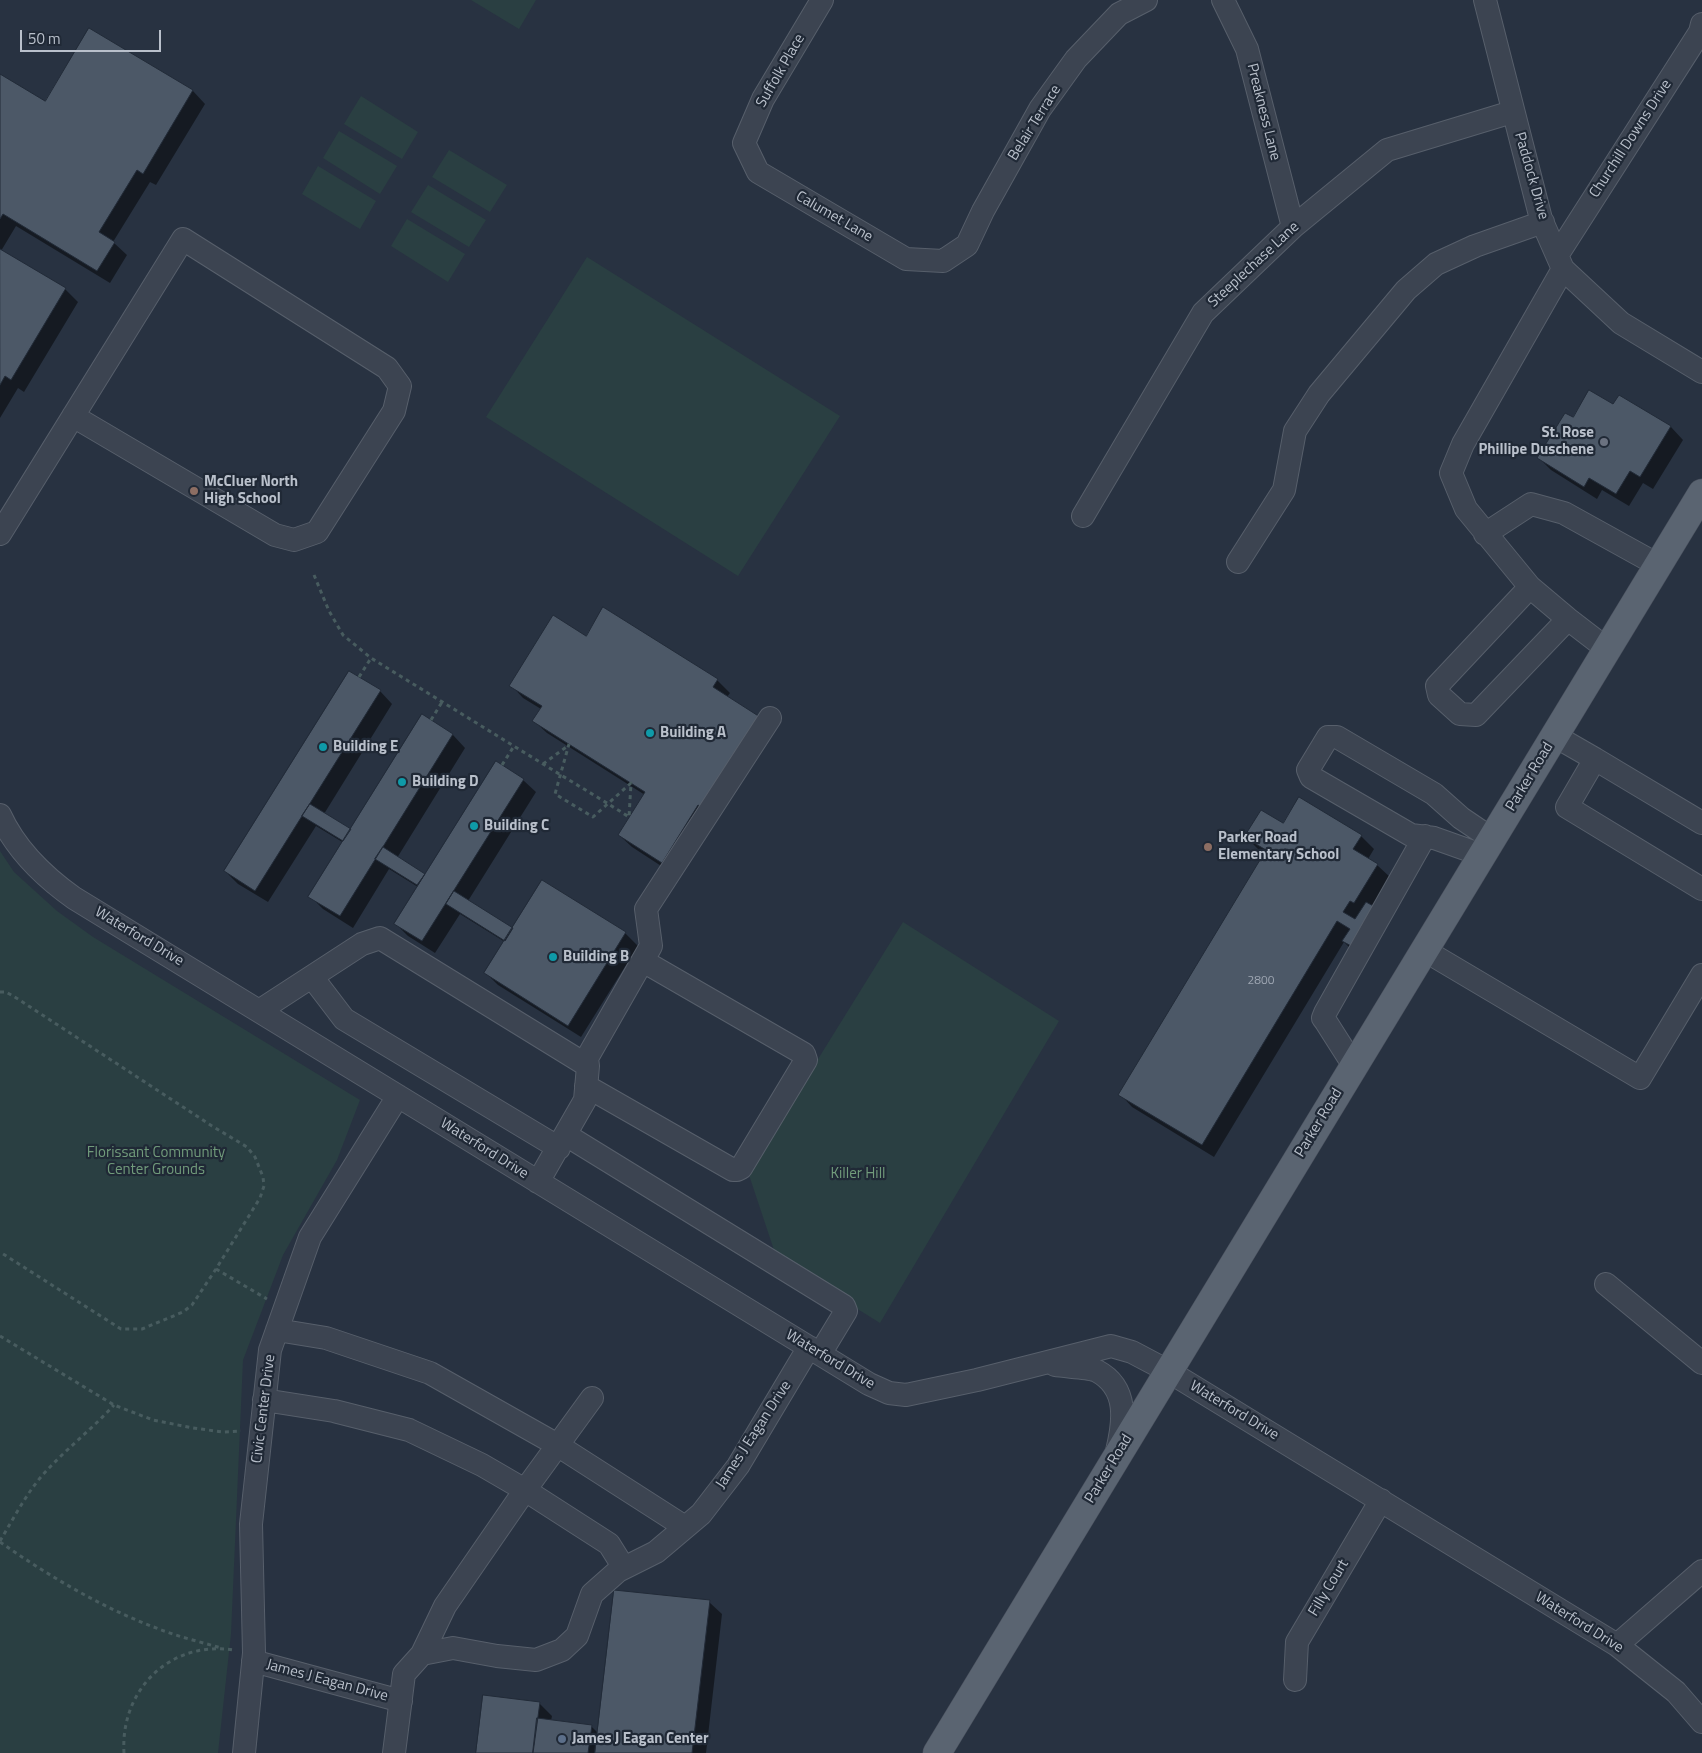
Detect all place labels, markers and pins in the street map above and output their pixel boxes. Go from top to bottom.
place label: St. Rose Phillipe Duschene [1478,424,1594,459]
marker: St. Rose Phillipe Duschene [1598,436,1610,448]
place label: McCluer North High School [204,473,298,508]
marker: McCluer North High School [188,485,200,497]
place label: Building A [660,724,726,742]
marker: Building A [644,727,656,739]
place label: Building E [333,738,398,756]
marker: Building E [317,741,329,753]
place label: Building D [412,773,479,791]
marker: Building D [396,776,408,788]
place label: Building C [484,817,549,835]
marker: Building C [468,820,480,832]
place label: Parker Road Elementary School [1218,829,1339,864]
marker: Parker Road Elementary School [1202,841,1214,853]
place label: Building B [563,948,629,966]
marker: Building B [547,951,559,963]
place label: James J Eagan Center [572,1730,709,1748]
marker: James J Eagan Center [556,1733,568,1745]

